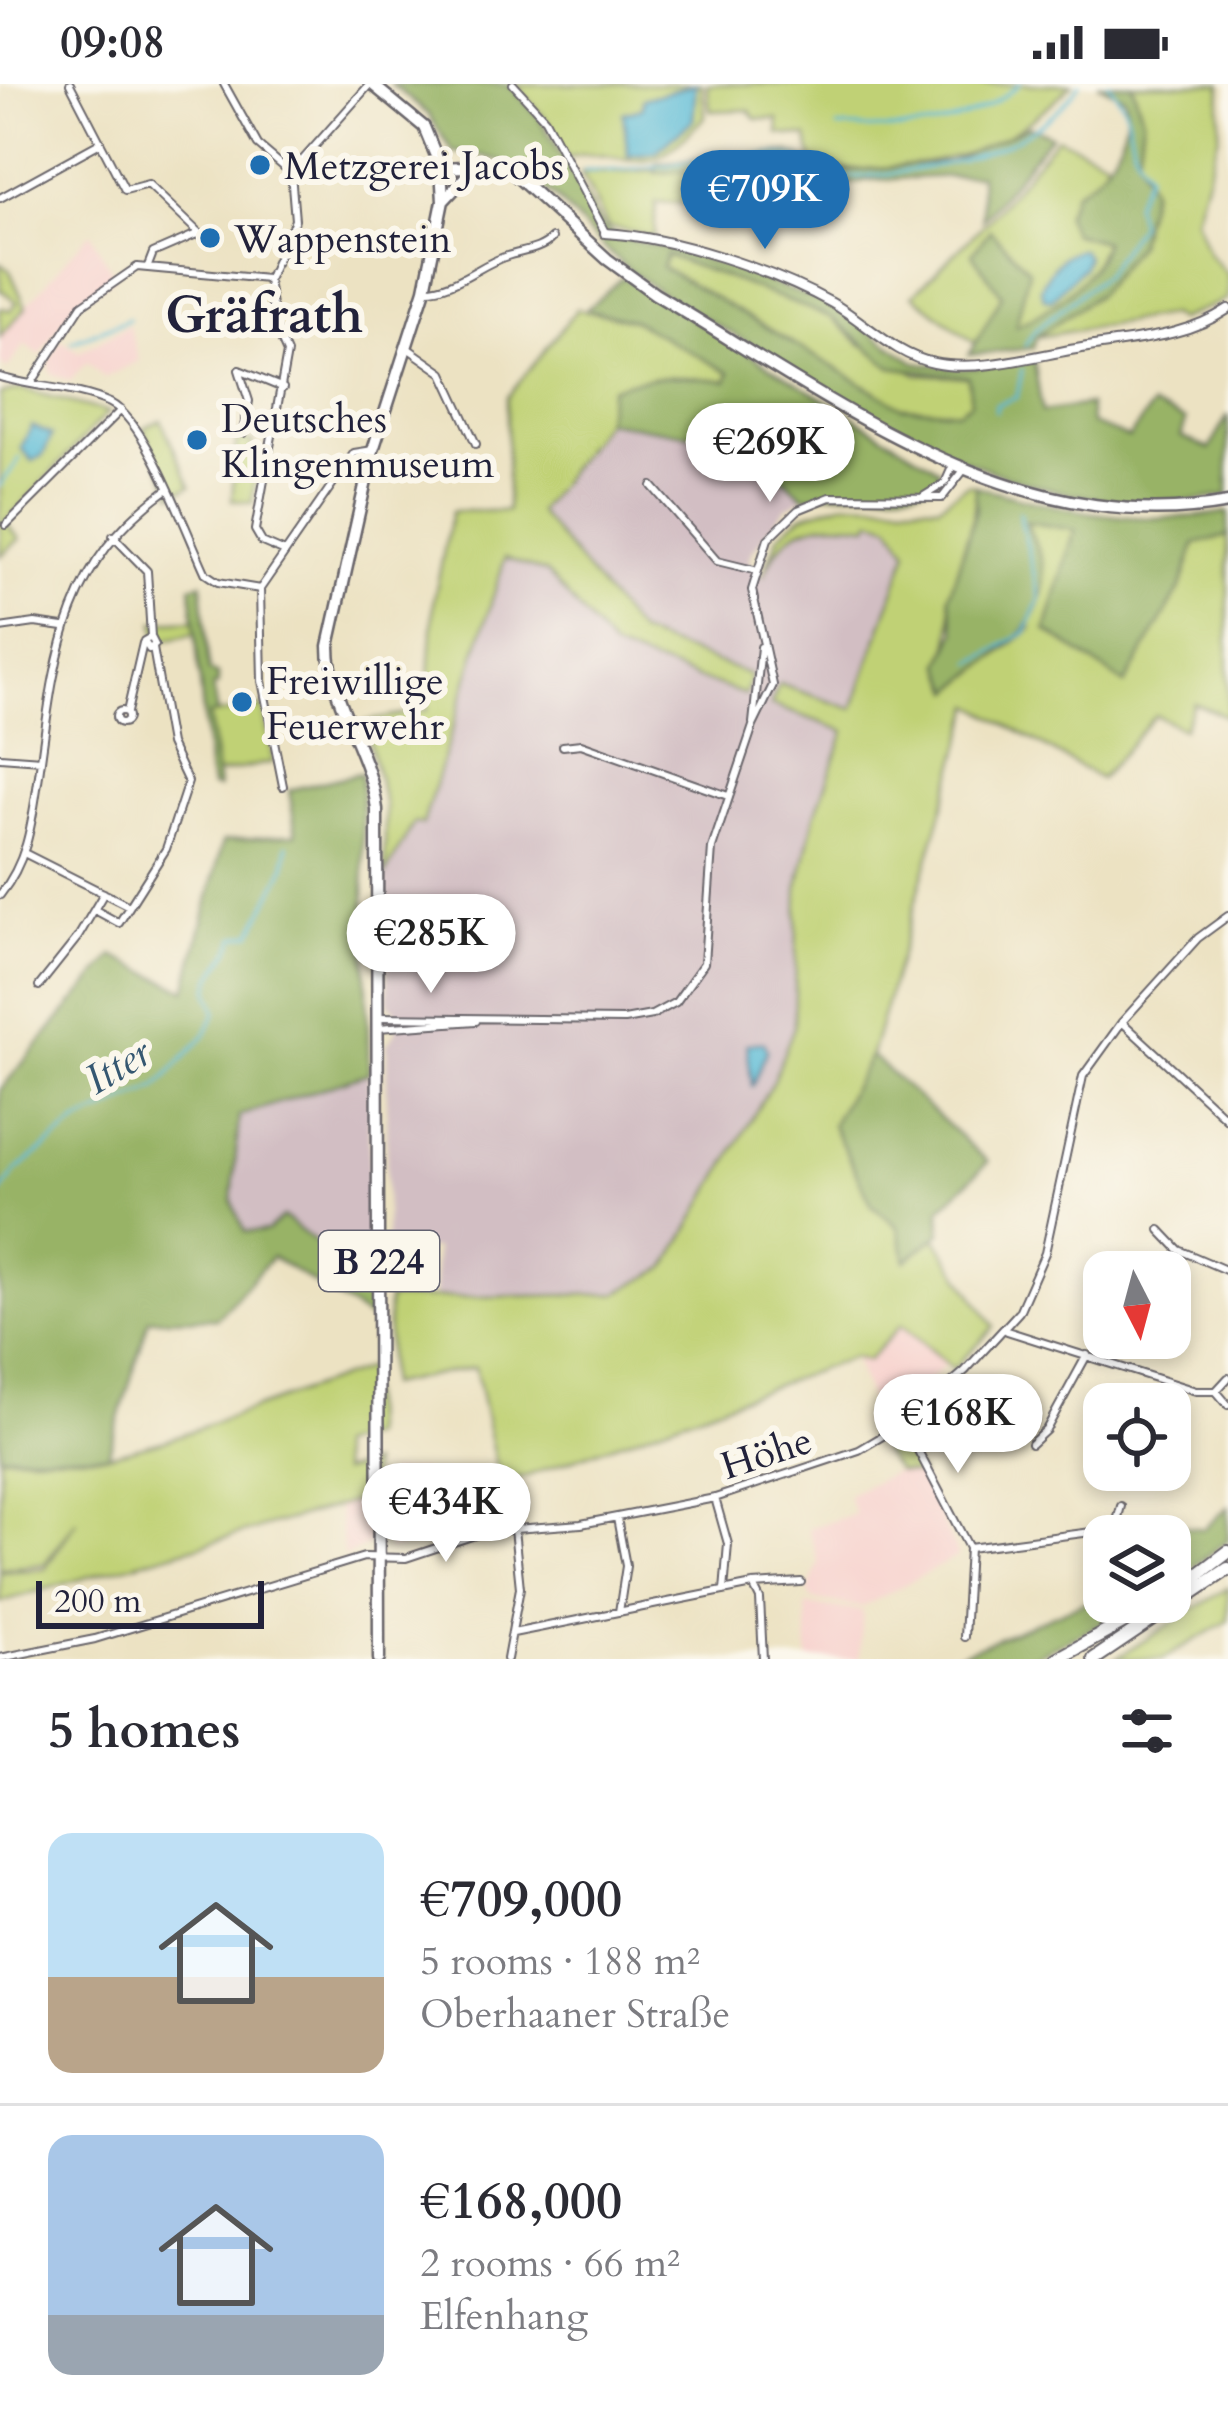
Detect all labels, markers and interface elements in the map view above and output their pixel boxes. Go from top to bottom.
text: 09:08 [60,12,165,73]
place label: Metzgerei Jacobs [284,140,564,193]
pin: €709K [681,150,849,252]
marker: Metzgerei Jacobs [247,152,273,178]
text: €709K [708,162,822,215]
place label: Wappenstein [233,213,452,266]
marker: Wappenstein [197,225,223,251]
district label: Gräfrath [165,281,363,351]
place label: Deutsches Klingenmuseum [221,393,494,491]
pin: €269K [686,403,854,505]
text: €269K [713,415,827,468]
marker: Deutsches Klingenmuseum [184,427,210,453]
place label: Freiwillige Feuerwehr [266,655,445,753]
marker: Freiwillige Feuerwehr [229,689,255,715]
pin: €285K [347,894,515,996]
text: €285K [374,906,488,959]
water label: Itter [74,1024,162,1108]
road number: B 224 [319,1231,439,1291]
north arrow [1083,1251,1191,1359]
map controls [1083,1251,1191,1623]
pin: €168K [874,1374,1042,1476]
button: locate [1083,1383,1191,1491]
text: €168K [901,1386,1015,1439]
street label: Höhe [714,1414,819,1493]
pin: €434K [362,1463,530,1565]
text: €434K [389,1475,503,1528]
button: layers [1083,1515,1191,1623]
scale bar [36,1575,264,1628]
text: 200 m [54,1579,141,1624]
text: 5 homes [48,1696,240,1766]
icon: filters [1114,1698,1180,1764]
text: €709,000 [420,1865,622,1935]
icon: home [144,1881,288,2025]
text: 5 rooms · 188 m² [420,1935,700,1988]
text: Oberhaaner Straße [420,1988,730,2041]
text: €168,000 [420,2167,622,2237]
icon: home [144,2183,288,2327]
text: 2 rooms · 66 m² [420,2237,680,2290]
text: Elfenhang [420,2290,588,2343]

